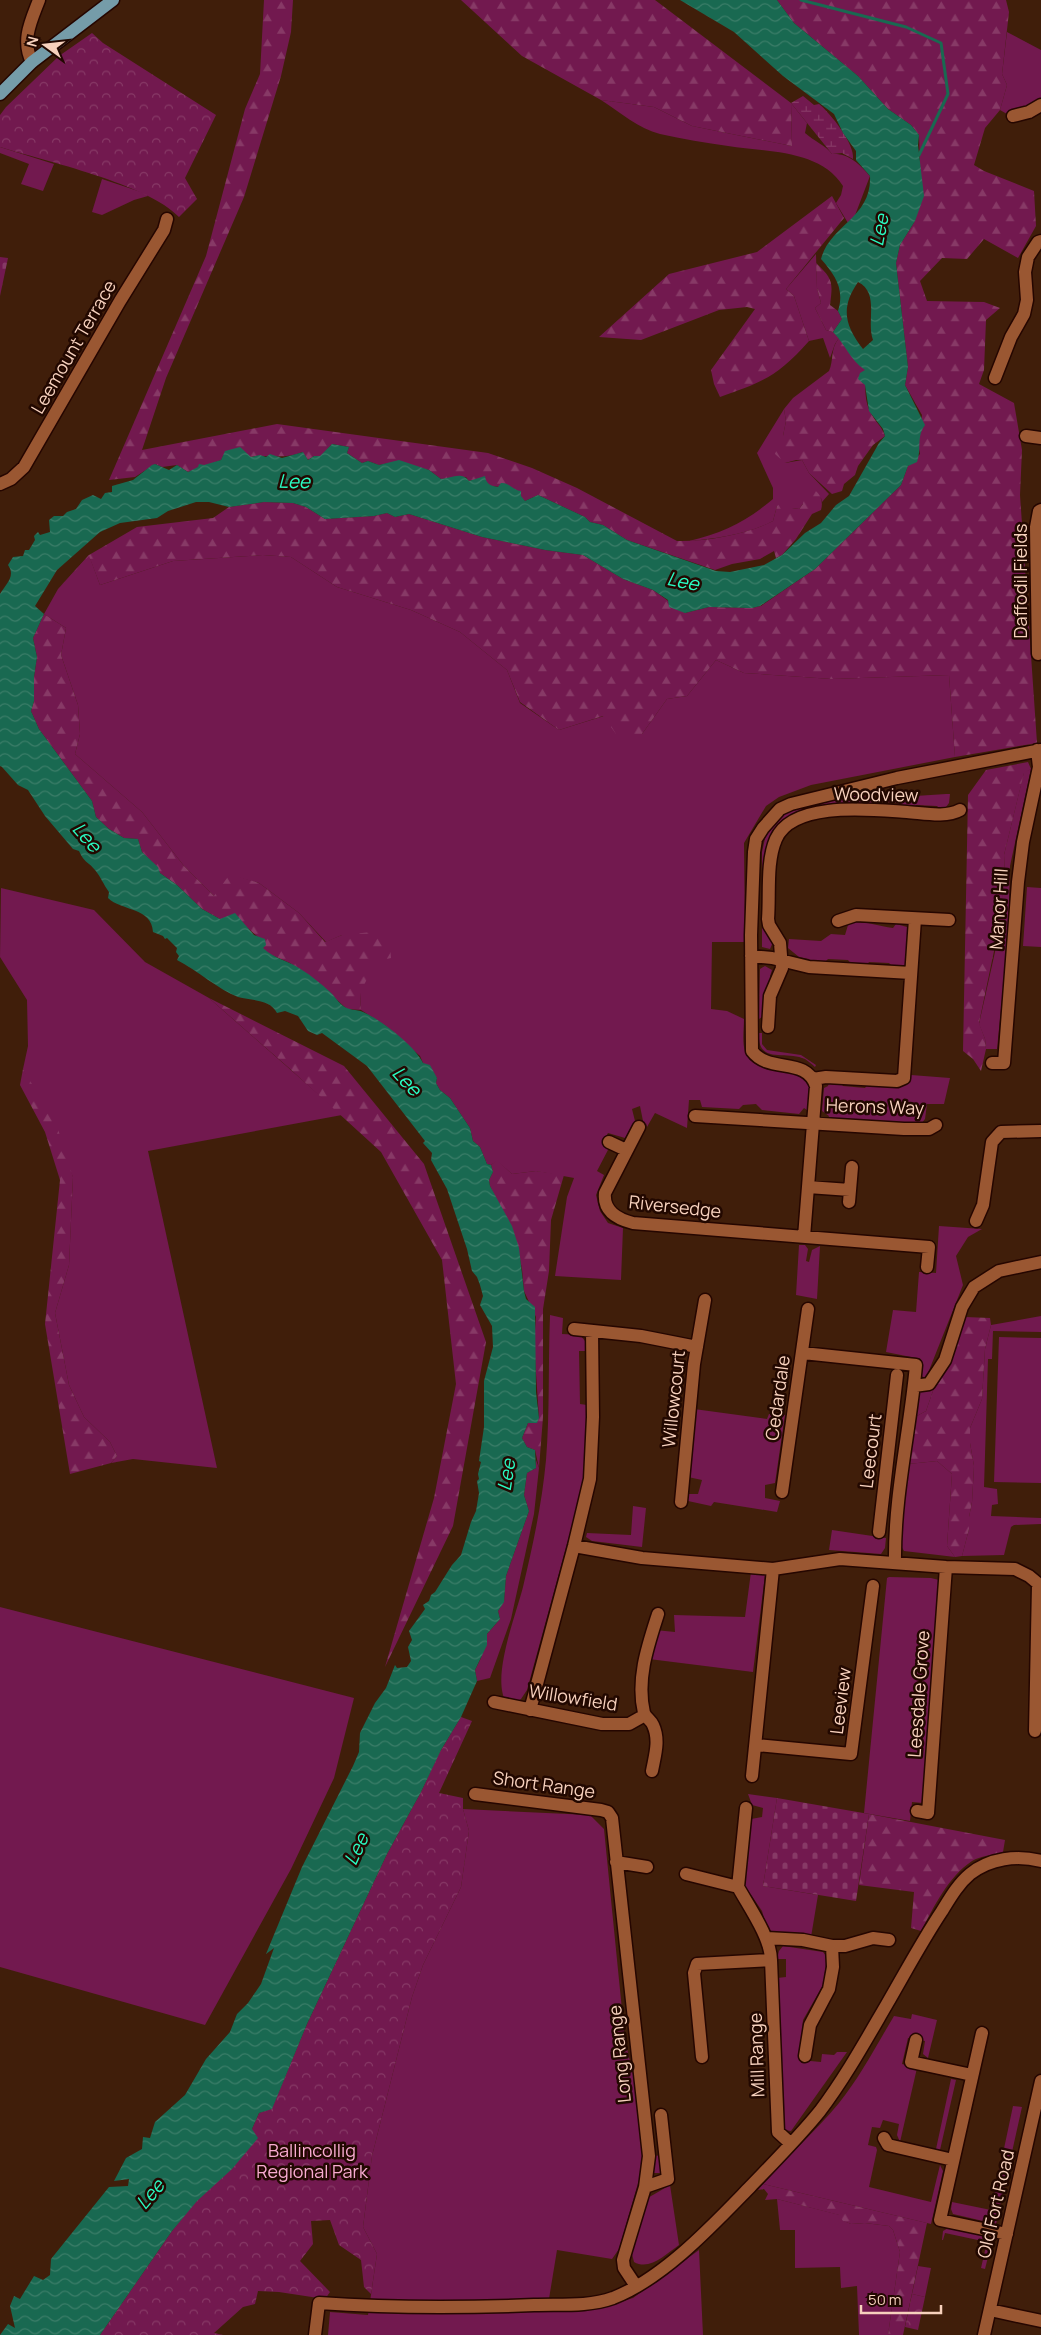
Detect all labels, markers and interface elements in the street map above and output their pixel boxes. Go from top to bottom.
north arrow [20,20,70,70]
text: N [21,34,42,49]
water label: Lee [863,210,895,248]
street label: Leemount Terrace [25,275,121,418]
water label: Lee [278,468,312,494]
street label: Daffodil Fields [1008,523,1032,639]
water label: Lee [665,565,703,597]
street label: Woodview [833,781,919,807]
water label: Lee [67,816,109,859]
street label: Manor Hill [983,867,1013,950]
water label: Lee [387,1060,429,1103]
street label: Herons Way [825,1092,925,1120]
street label: Riversedge [628,1189,723,1223]
street label: Willowcourt [656,1349,690,1449]
street label: Cedardale [759,1354,795,1442]
street label: Leecourt [854,1412,886,1490]
water label: Lee [491,1455,522,1493]
street label: Leesdale Grove [902,1630,934,1758]
street label: Leeview [824,1666,856,1736]
street label: Willowfield [527,1678,619,1716]
street label: Short Range [491,1765,597,1803]
water label: Lee [337,1827,375,1869]
street label: Long Range [602,2004,636,2104]
street label: Mill Range [743,2012,769,2098]
park label: Ballincollig Regional Park [256,2138,369,2183]
street label: Old Fort Road [971,2147,1019,2260]
water label: Lee [130,2172,171,2215]
scale bar [861,2282,941,2314]
text: 50 m [868,2289,902,2310]

